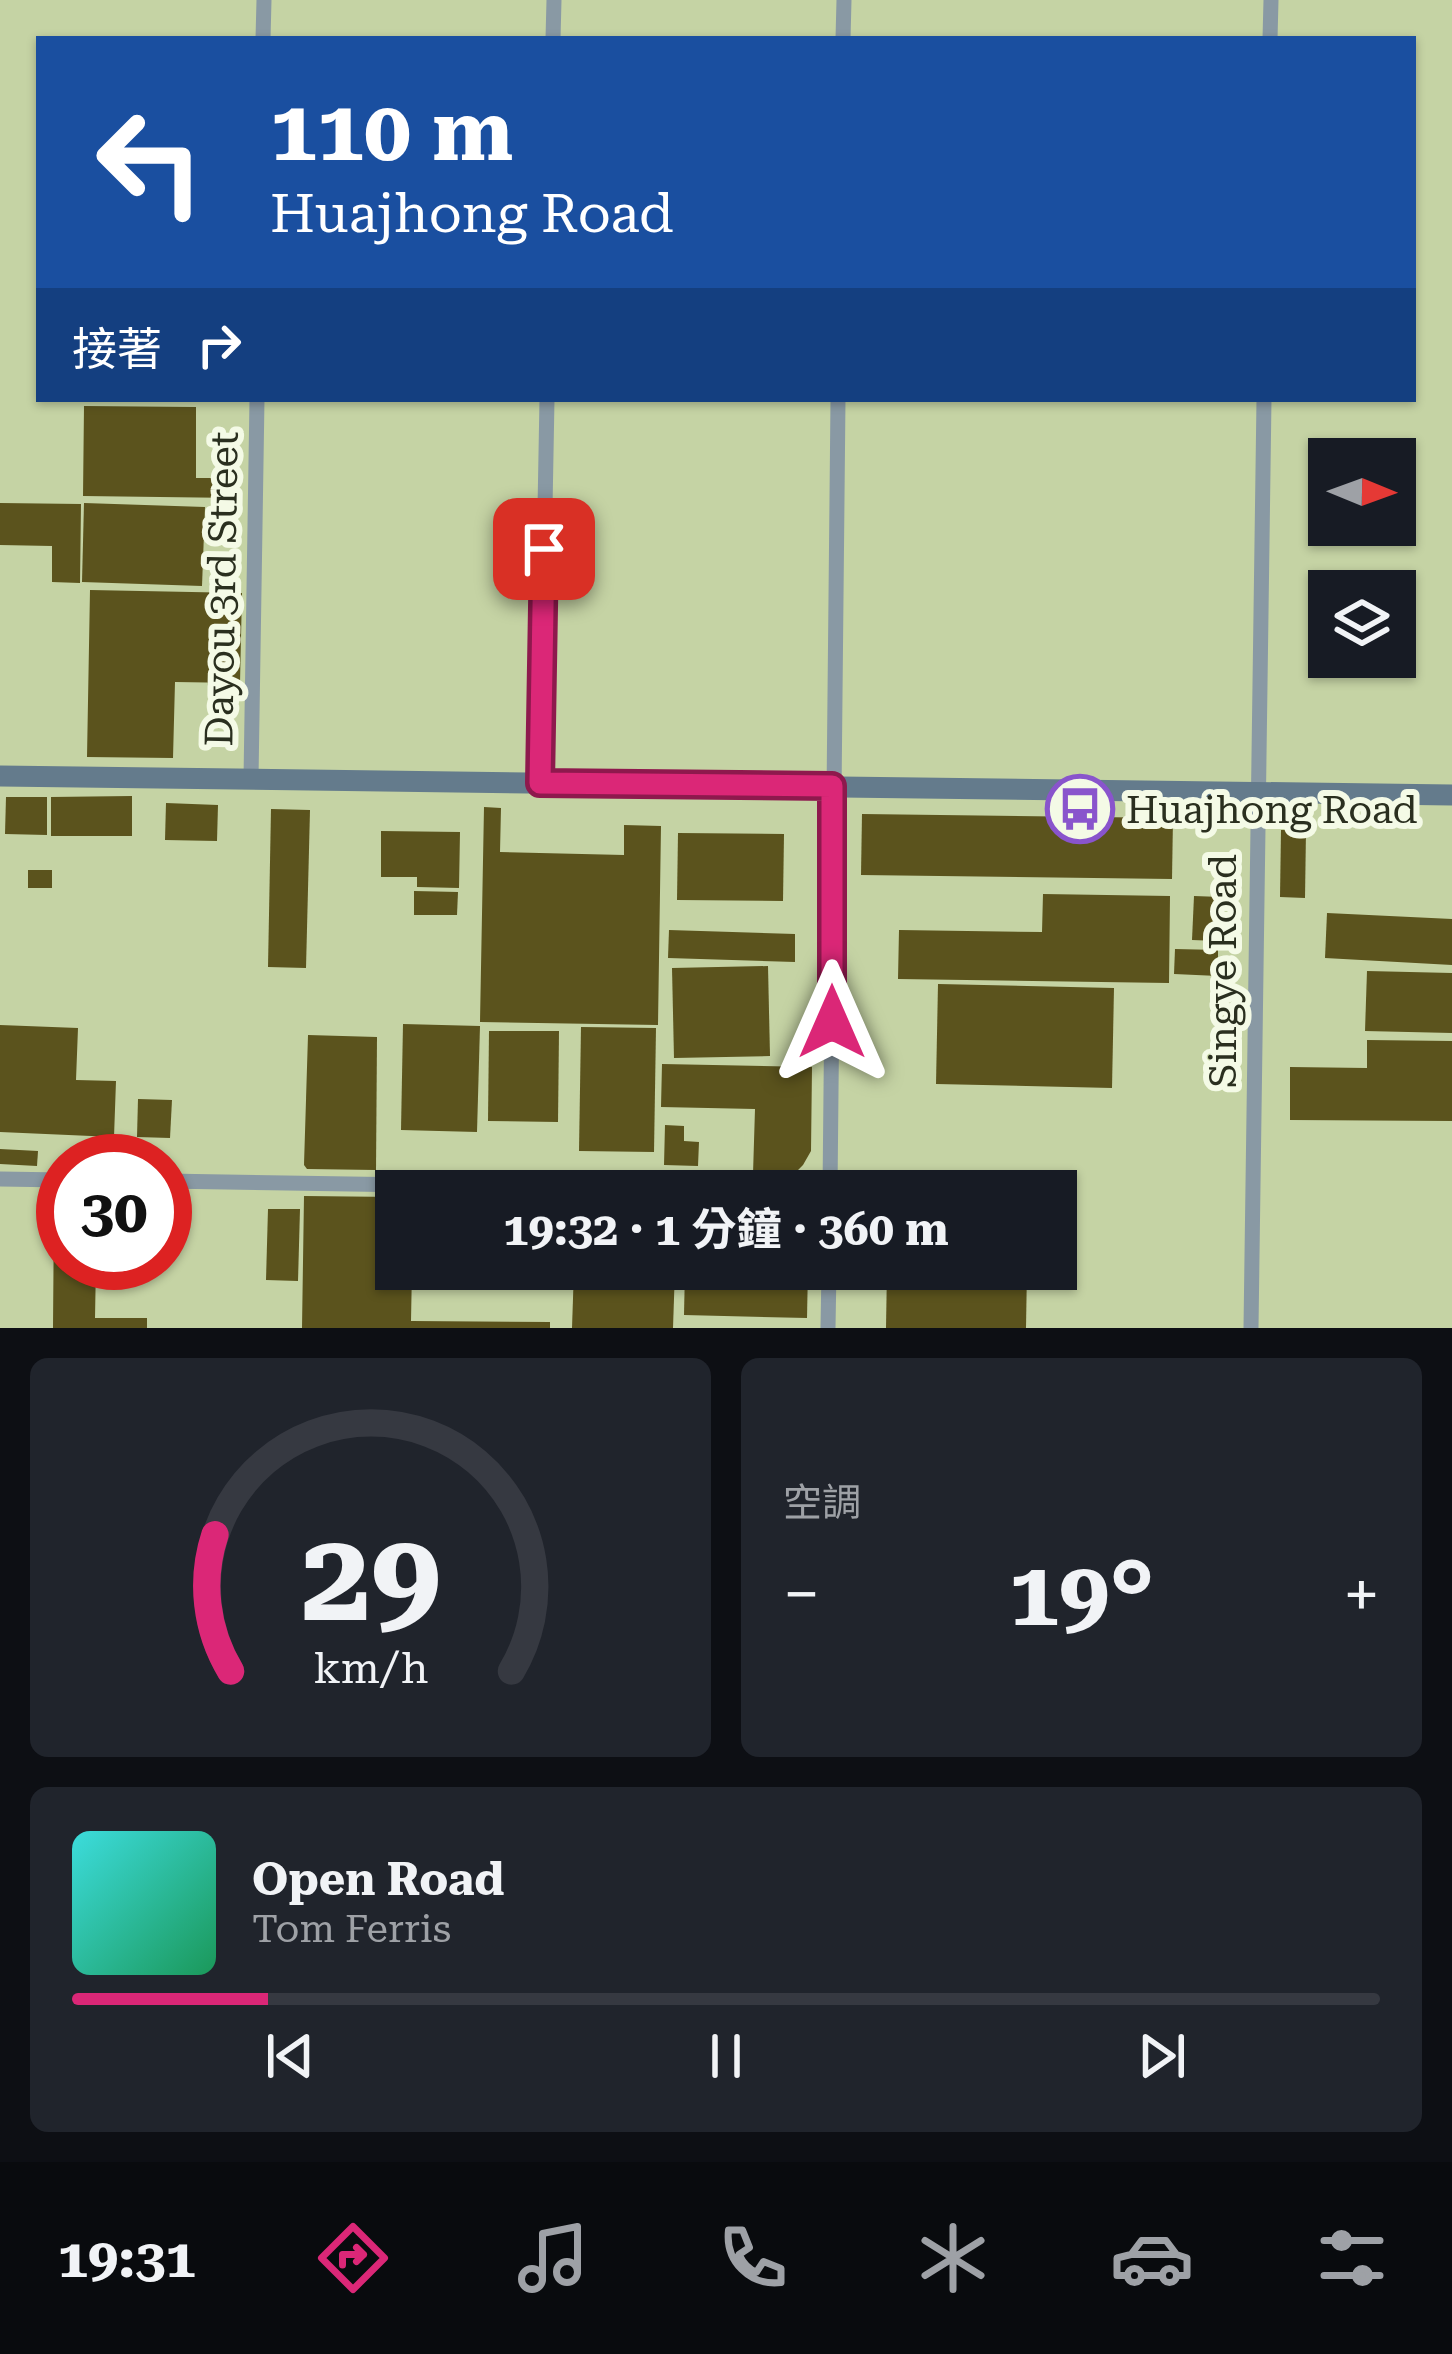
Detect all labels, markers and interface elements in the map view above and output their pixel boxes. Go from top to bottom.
text: 110 m [270,82,513,180]
icon: left [72,84,228,240]
text: Huajhong Road [270,182,674,245]
icon: right [186,312,252,378]
text: 接著 [72,323,162,376]
street label: Dayou 3rd Street [196,431,248,747]
north arrow [1308,438,1416,546]
map controls [1308,438,1416,678]
pin [493,498,595,600]
icon: arrive [511,516,577,582]
button: layers [1308,570,1416,678]
bus stop icon: Huajhong Road [1045,774,1115,844]
place label: Huajhong Road [1126,787,1418,833]
street label: Singye Road [1200,854,1246,1088]
position arrow [769,959,895,1085]
speed limit sign: 30 [36,1134,192,1290]
text: 19:32 · 1 分鐘 · 360 m [503,1203,949,1256]
text: 空調 [783,1480,861,1526]
text: 29 [301,1504,440,1650]
text: 19° [1009,1542,1154,1647]
text: − [783,1556,820,1633]
text: + [1343,1556,1380,1633]
text: km/h [313,1642,428,1692]
text: Open Road [252,1853,504,1906]
text: Tom Ferris [252,1906,451,1952]
icon: previous [257,2023,323,2089]
icon: pause [693,2023,759,2089]
icon: next [1129,2023,1195,2089]
icon: directions [311,2216,395,2300]
icon: music [511,2216,595,2300]
icon: phone [711,2216,795,2300]
icon: climate [911,2216,995,2300]
icon: car [1110,2216,1194,2300]
icon: filters [1310,2216,1394,2300]
text: 19:31 [58,2227,196,2290]

